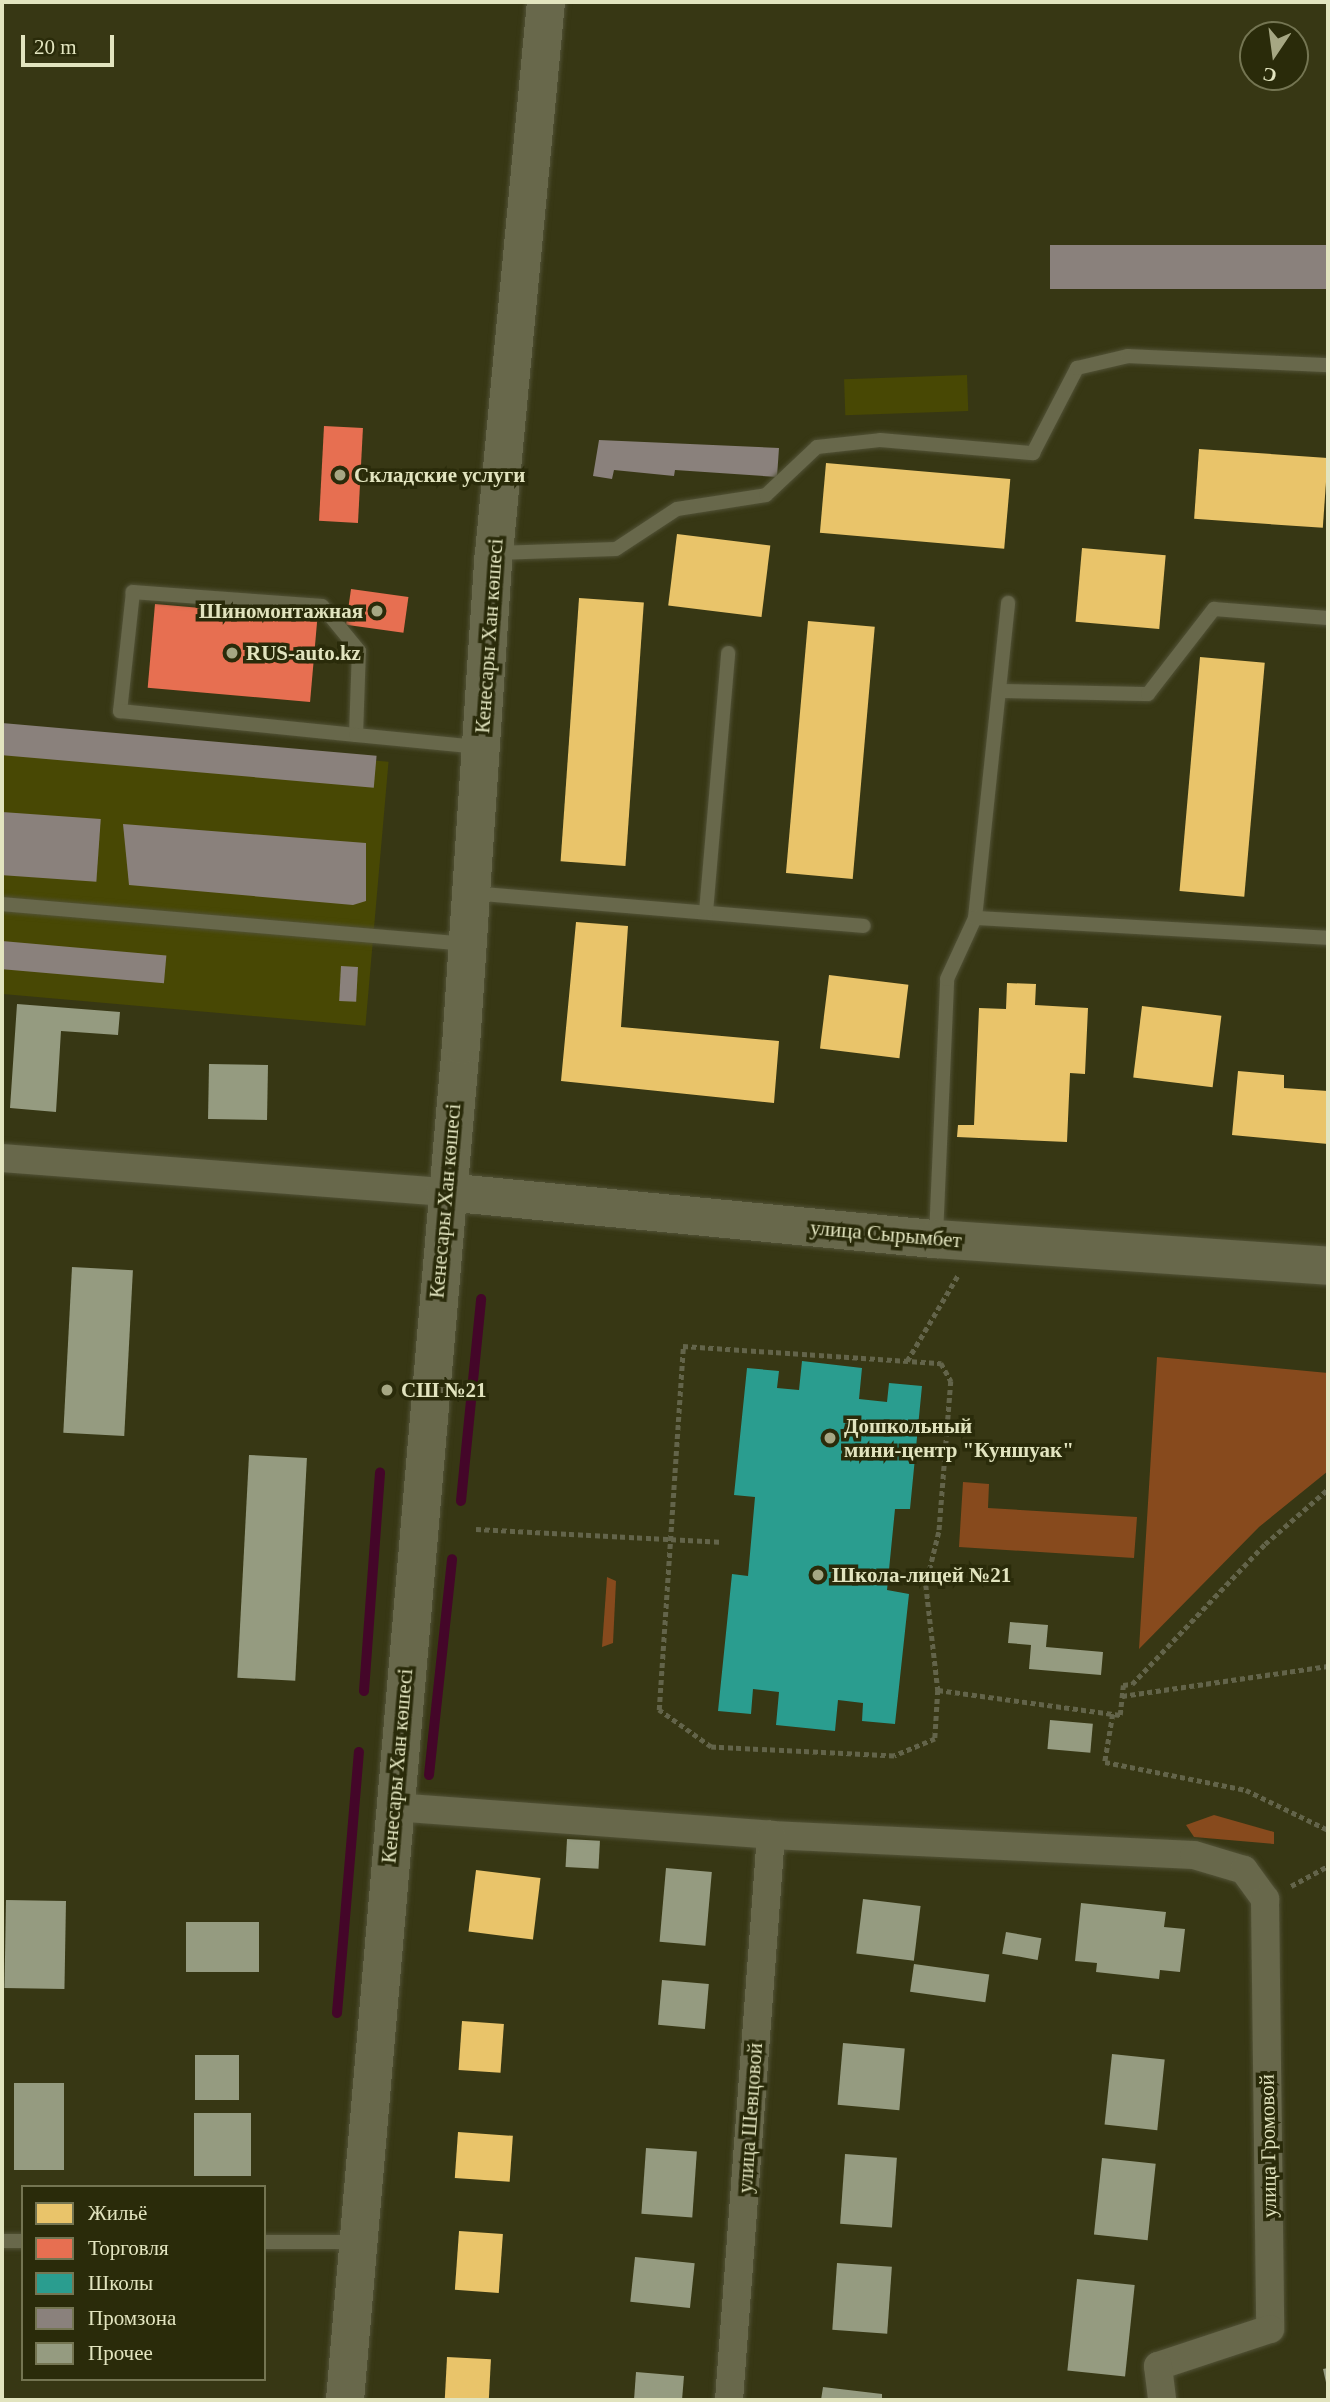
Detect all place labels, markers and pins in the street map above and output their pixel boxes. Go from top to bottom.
place label: Складские услуги [354,462,525,488]
marker: Складские услуги [332,467,348,483]
place label: Шиномонтажная [199,598,363,624]
marker: Шиномонтажная [369,603,385,619]
place label: RUS-auto.kz [246,640,361,666]
marker: RUS-auto.kz [224,645,240,661]
place label: СШ №21 [401,1377,487,1403]
marker: СШ №21 [379,1382,395,1398]
place label: Дошкольный мини-центр "Куншуак" [844,1413,1074,1463]
marker: Дошкольный мини-центр "Куншуак" [822,1430,838,1446]
place label: Школа-лицей №21 [832,1562,1011,1588]
marker: Школа-лицей №21 [810,1567,826,1583]

